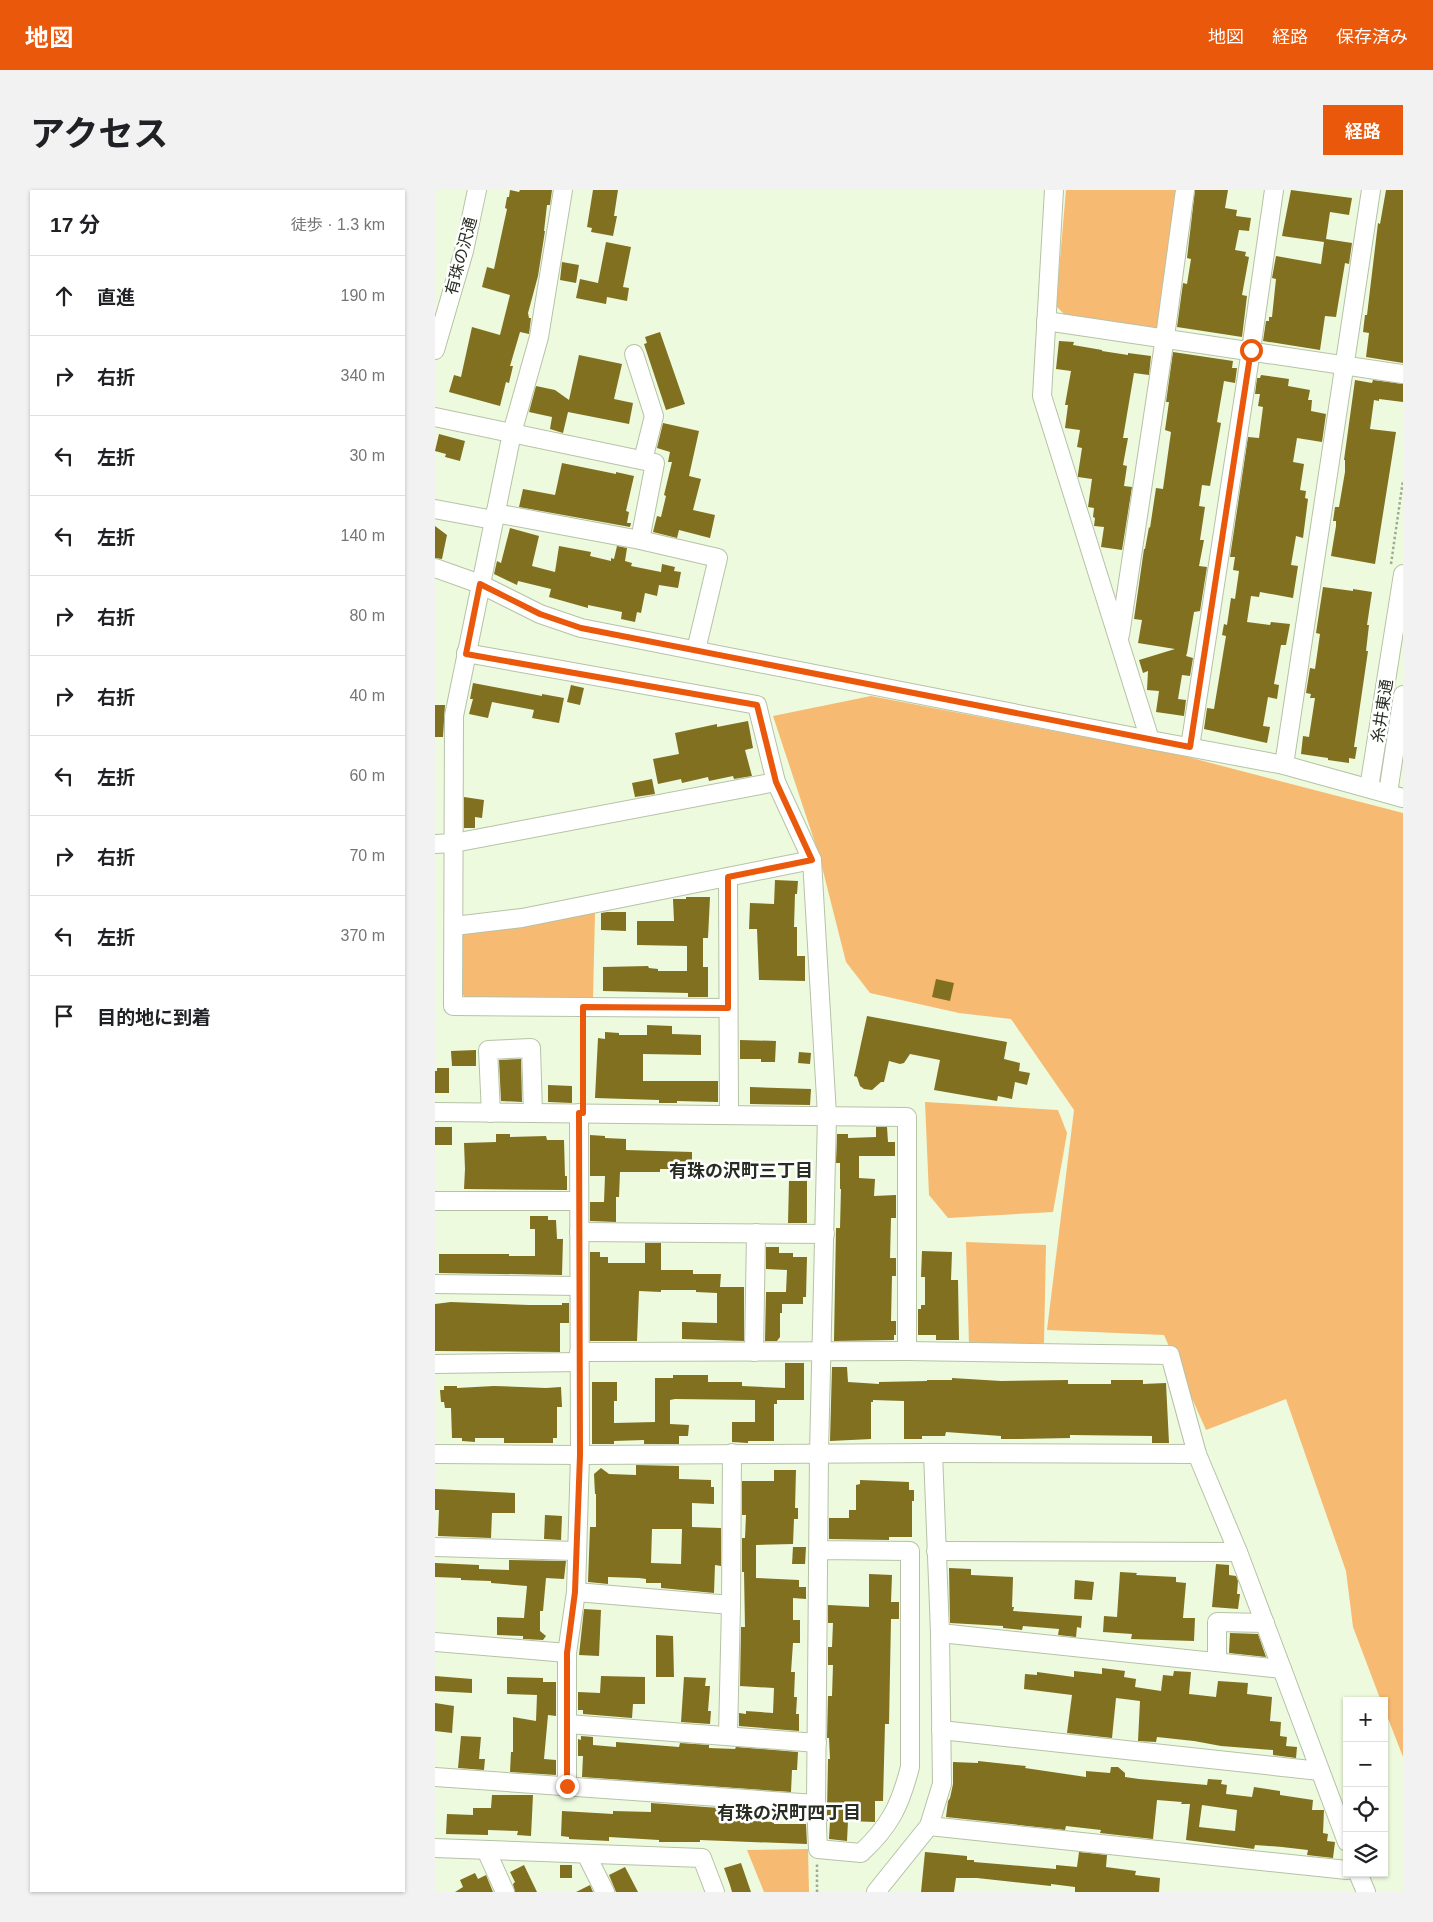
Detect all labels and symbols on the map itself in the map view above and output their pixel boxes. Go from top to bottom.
street label: 有珠の沢通 [442,215,480,297]
route start [1240,339,1263,362]
street label: 糸井東通 [1369,678,1395,744]
district label: 有珠の沢町三丁目 [669,1161,813,1181]
route end [556,1775,579,1798]
district label: 有珠の沢町四丁目 [717,1803,861,1823]

